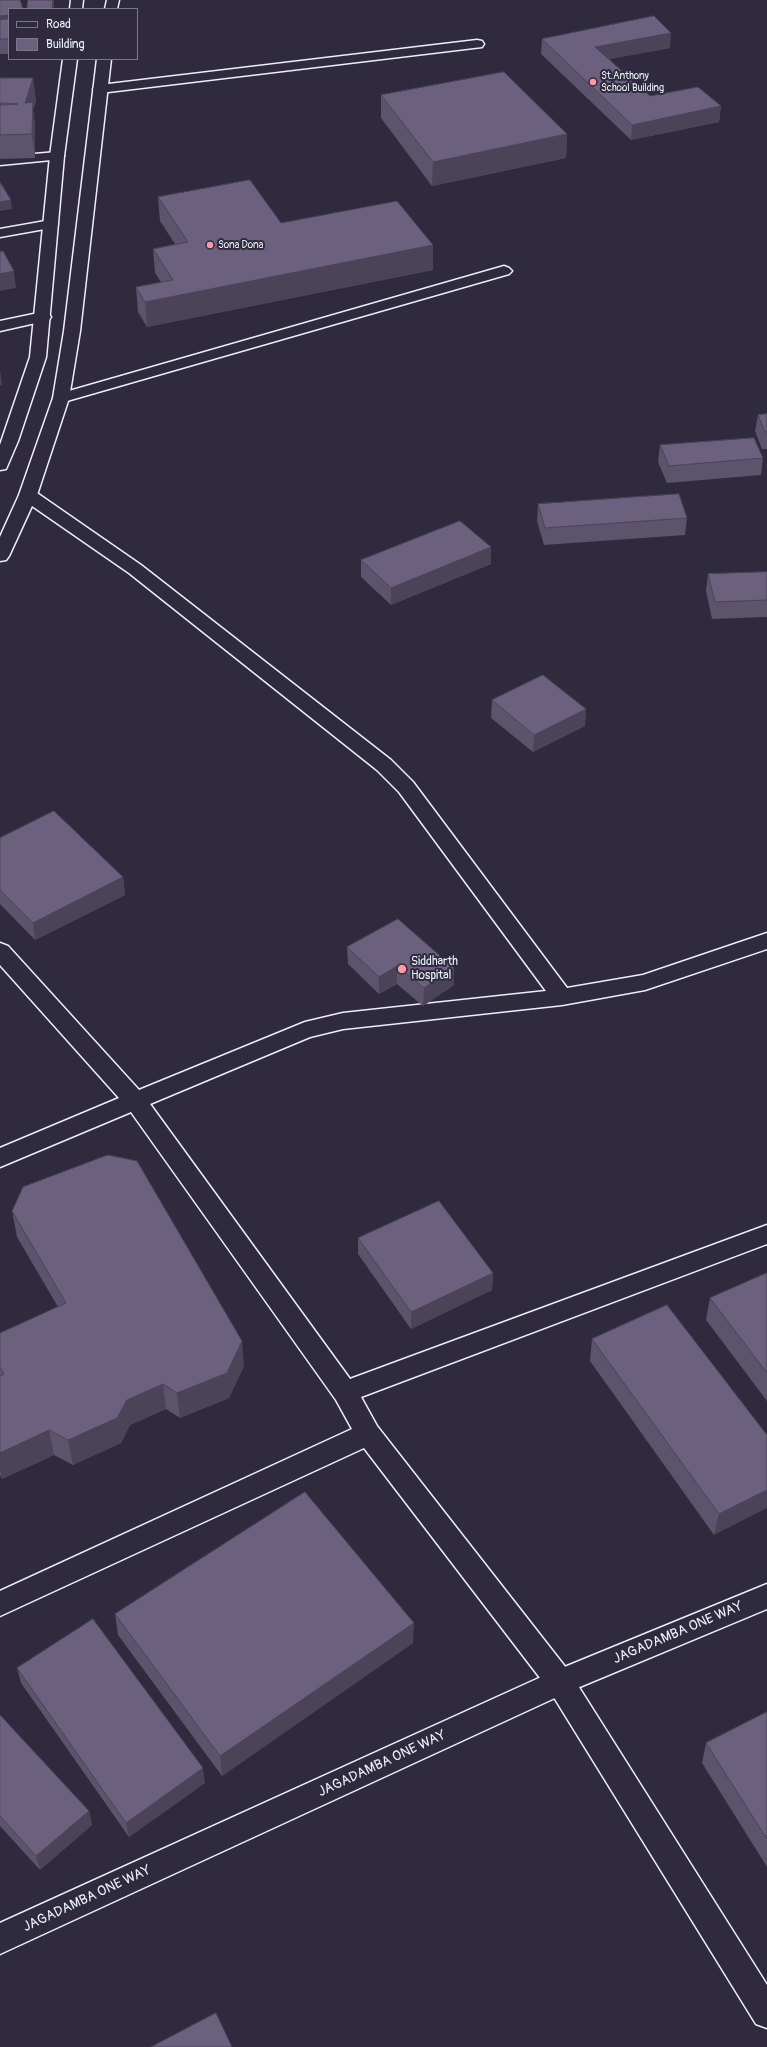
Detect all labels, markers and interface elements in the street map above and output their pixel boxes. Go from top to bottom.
legend [8,8,138,60]
text: Road [46,17,71,32]
text: Building [46,37,85,52]
place label: St.Anthony School Building [601,70,664,94]
marker: St.Anthony School Building [588,77,598,87]
place label: Sona Dona [218,239,263,251]
marker: Sona Dona [205,240,215,250]
place label: Siddharth Hospital [411,955,458,983]
marker: Siddharth Hospital [396,963,408,975]
street label: JAGADAMBA ONE WAY [611,1598,745,1668]
street label: JAGADAMBA ONE WAY [315,1727,449,1801]
street label: JAGADAMBA ONE WAY [20,1862,154,1936]

